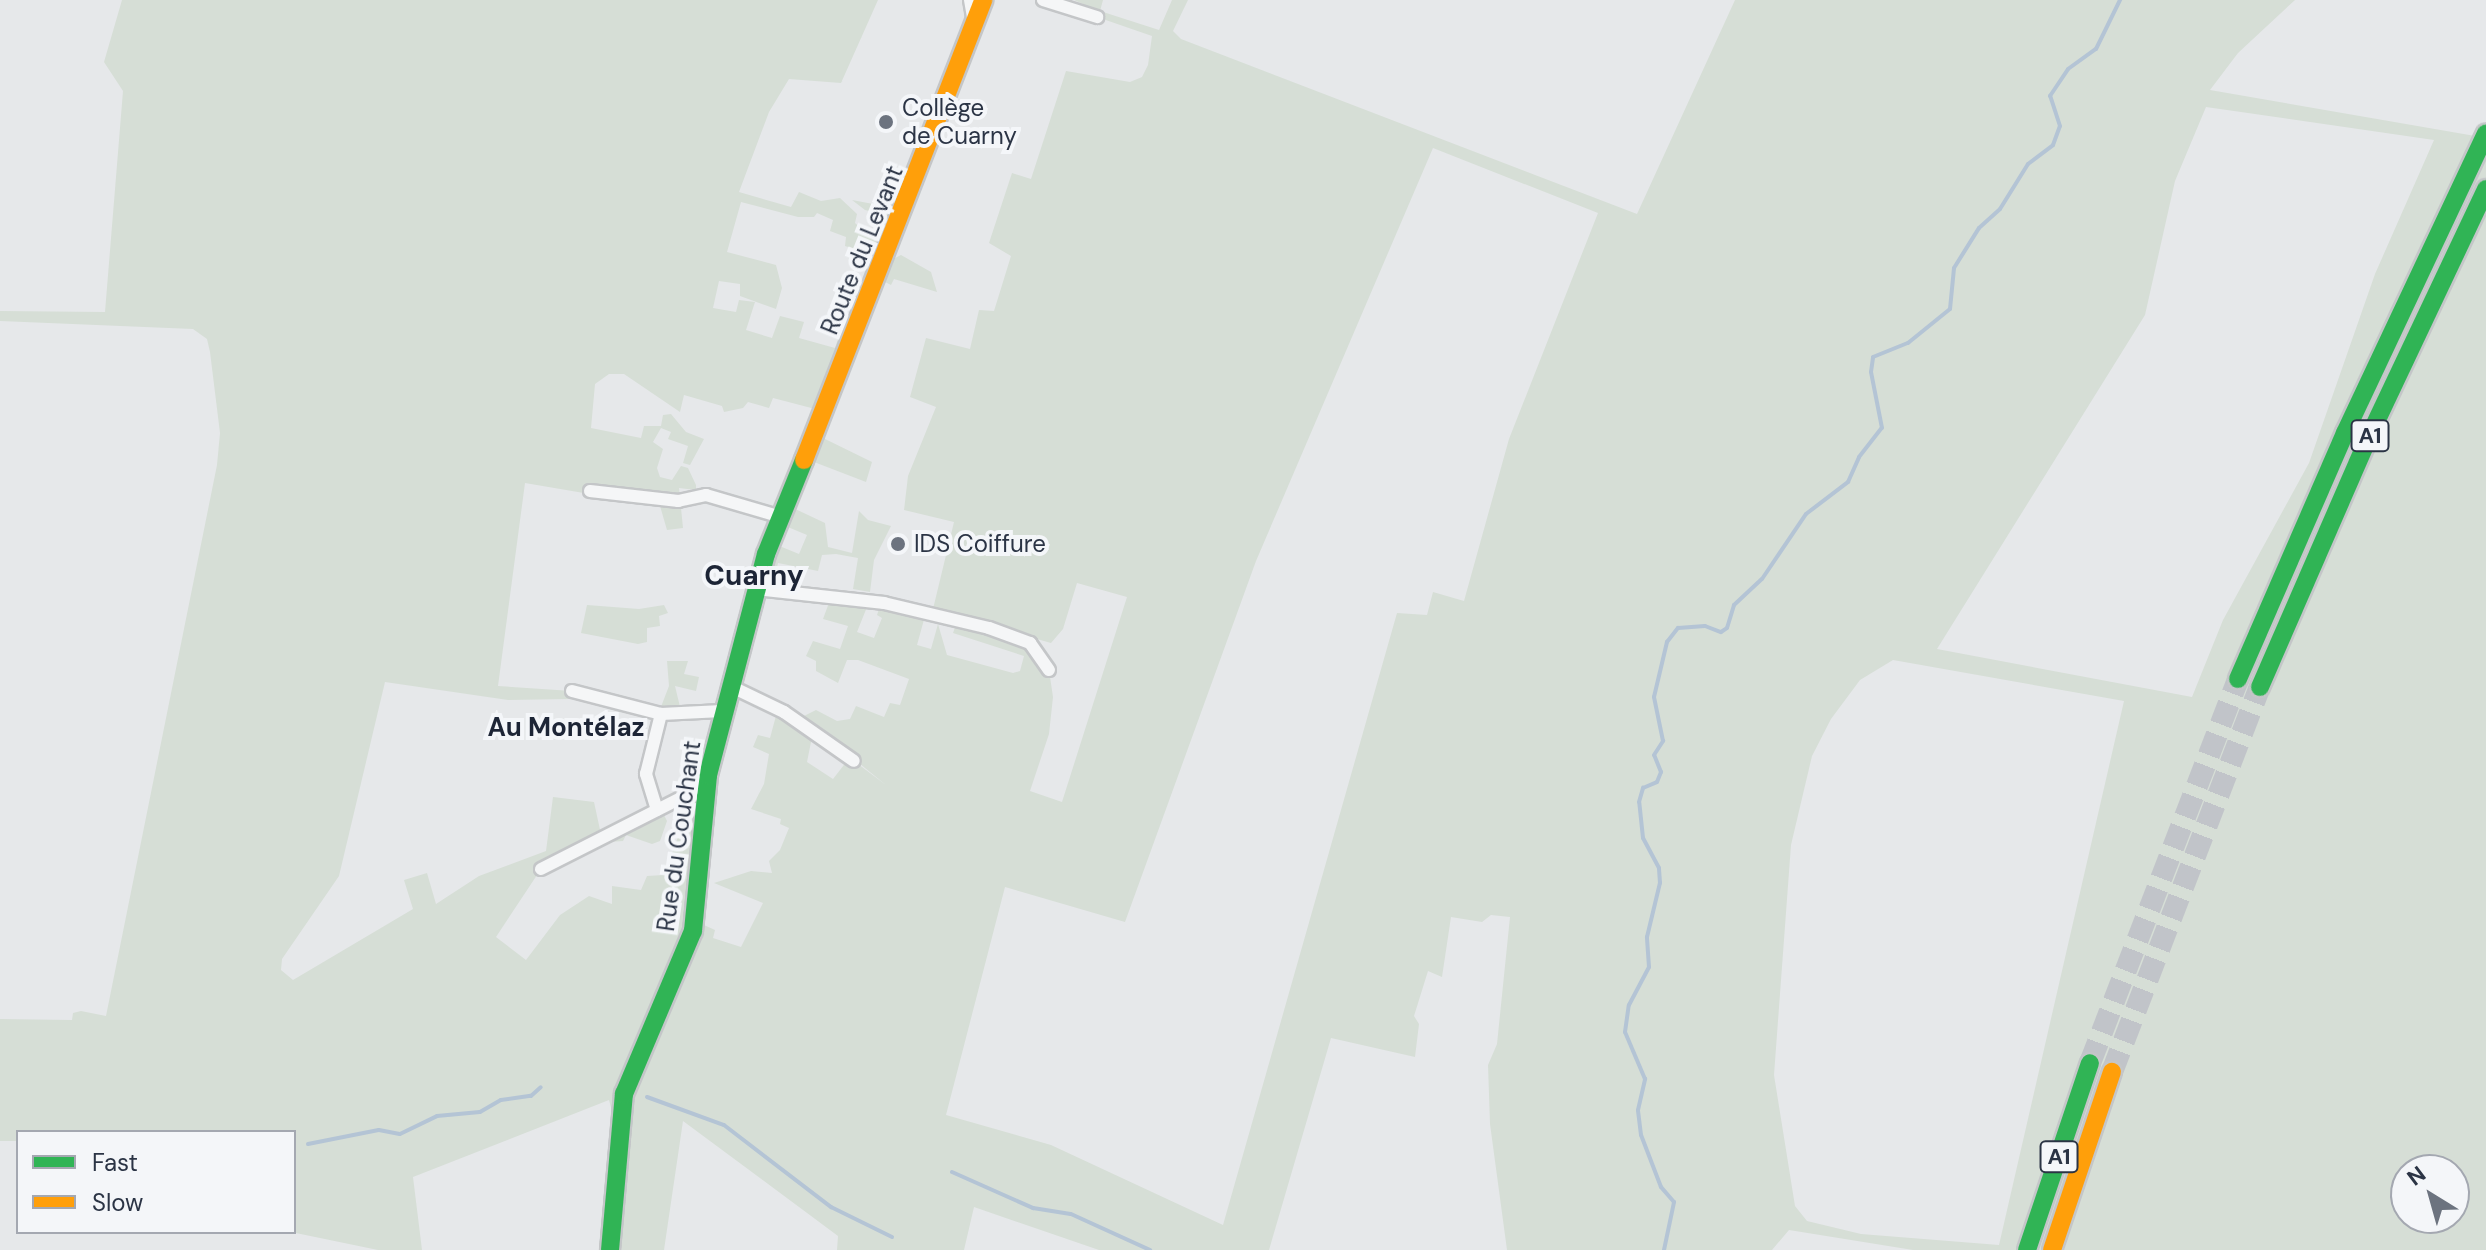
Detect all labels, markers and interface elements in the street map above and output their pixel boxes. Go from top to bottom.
place label: Collège de Cuarny [902,94,1017,150]
marker: Collège de Cuarny [877,113,895,131]
street label: Route du Levant [815,161,909,339]
road number: A1 [2350,418,2390,454]
place label: IDS Coiffure [914,530,1046,558]
marker: IDS Coiffure [889,535,907,553]
district label: Cuarny [704,559,804,593]
district label: Au Montélaz [488,712,644,744]
street label: Rue du Couchant [651,739,707,933]
legend [16,1130,296,1234]
road number: A1 [2039,1139,2079,1175]
text: Fast [92,1147,138,1178]
north arrow [2390,1154,2470,1234]
text: N [2401,1160,2432,1192]
text: Slow [92,1187,143,1218]

